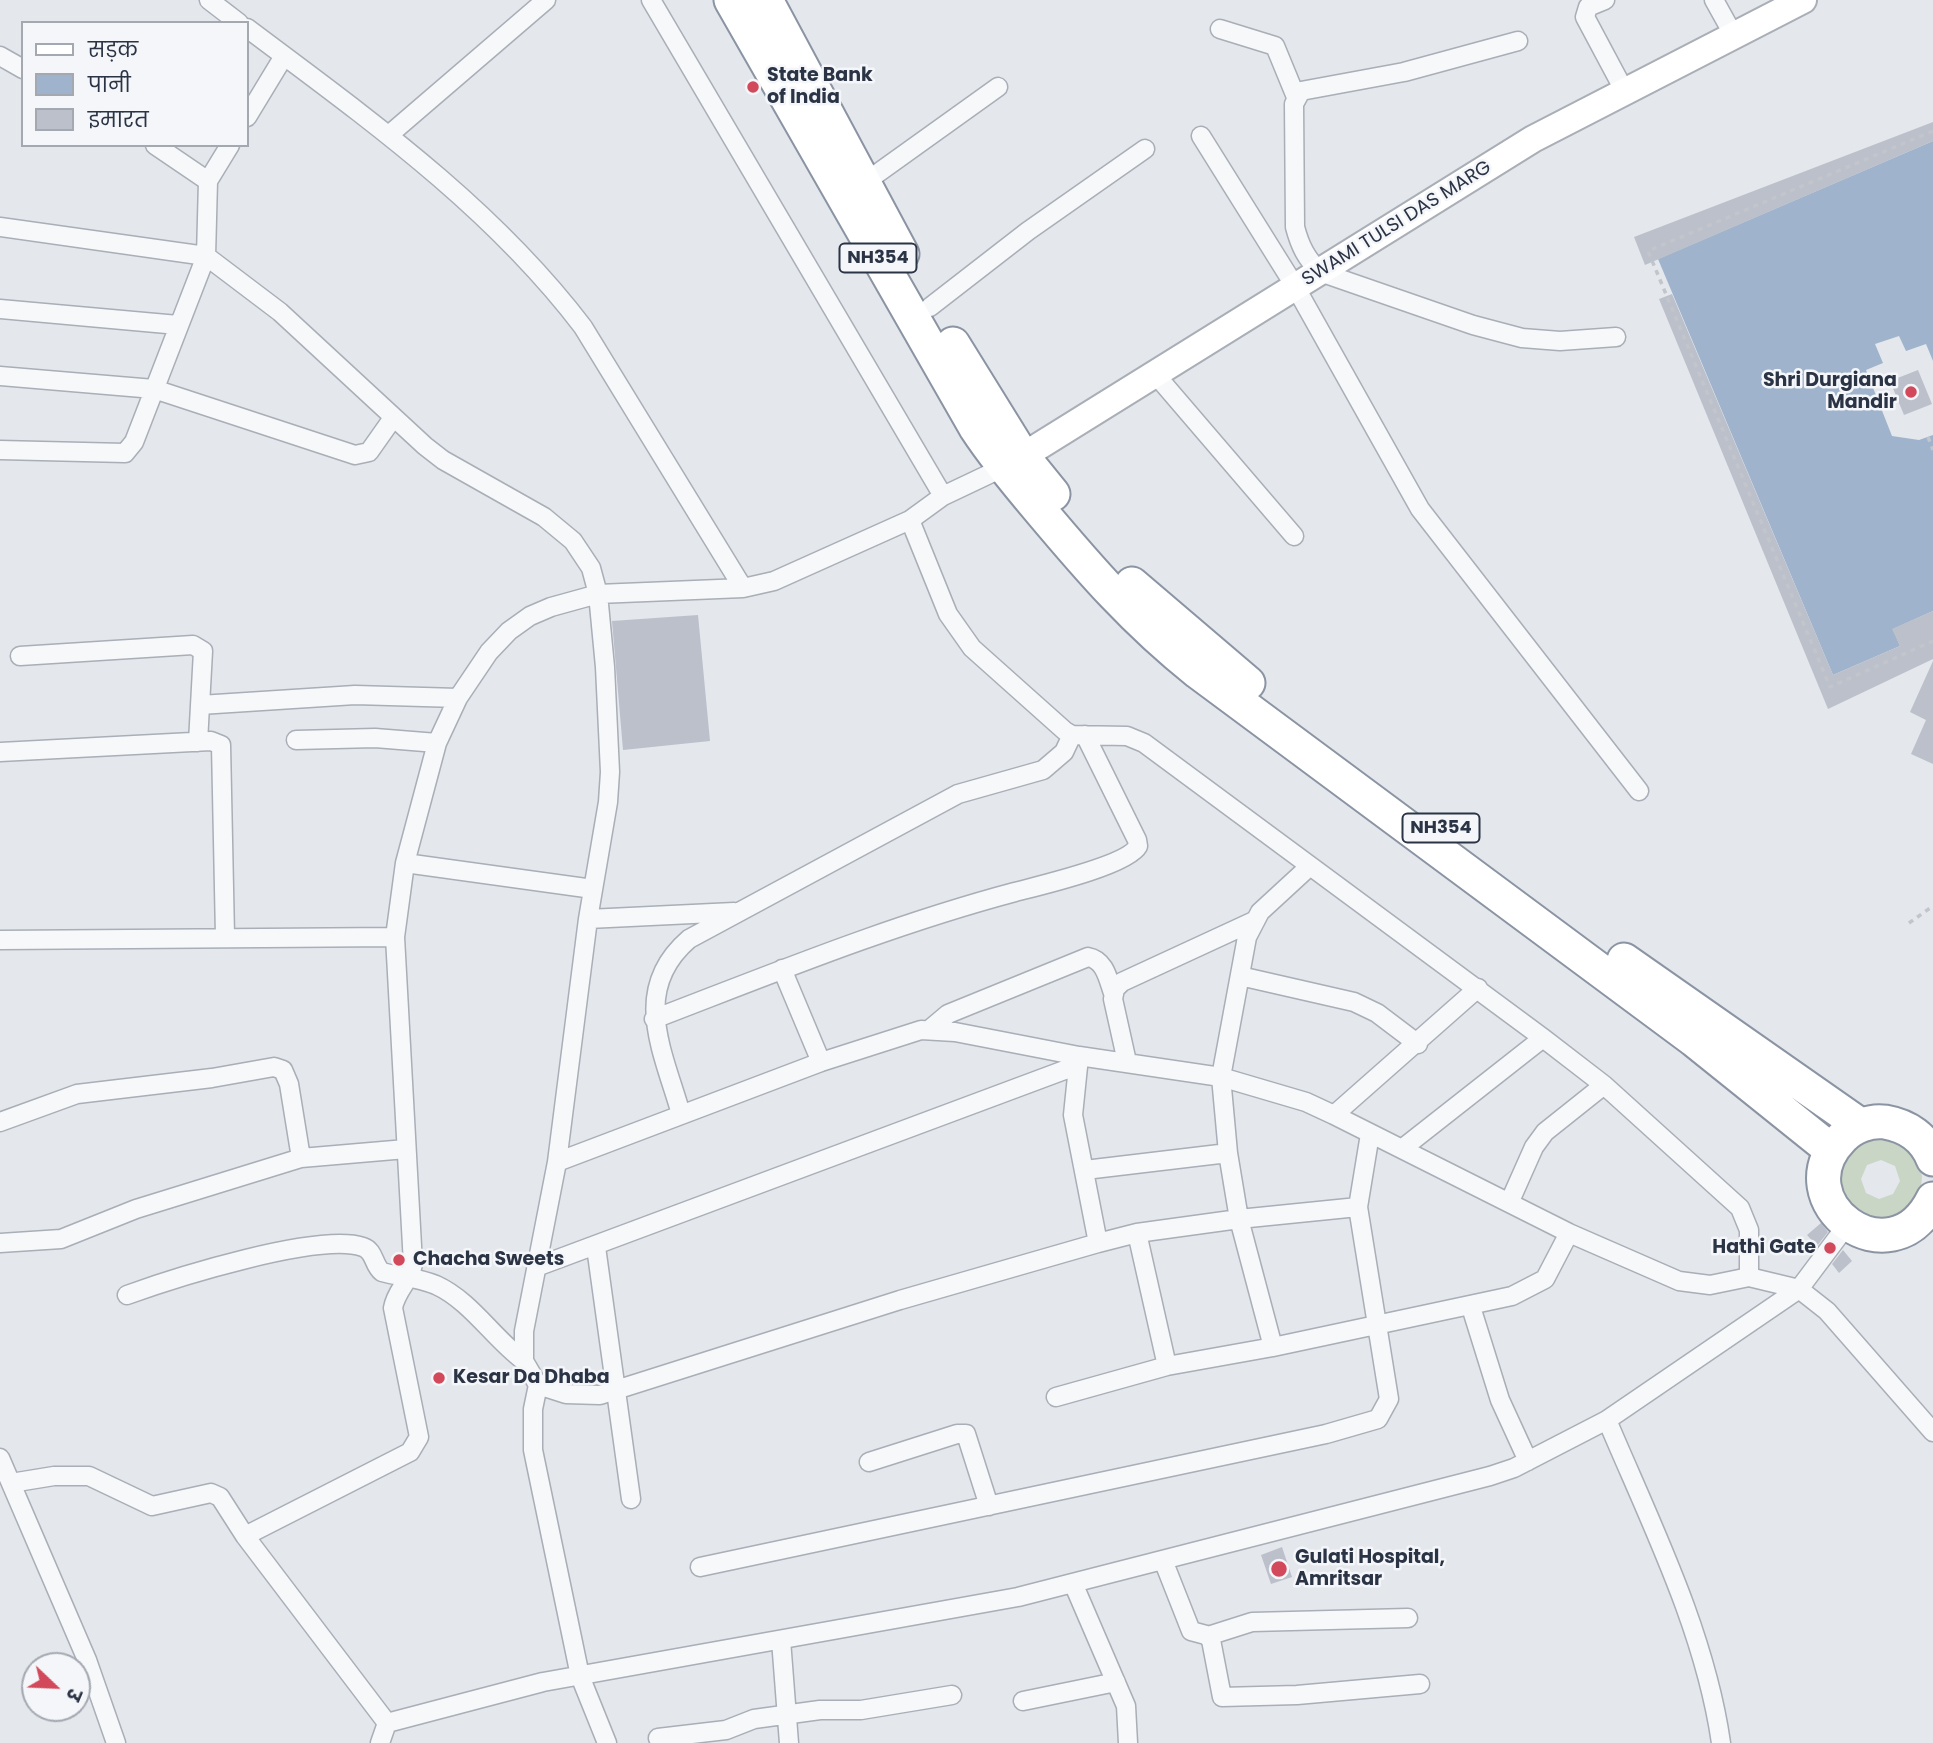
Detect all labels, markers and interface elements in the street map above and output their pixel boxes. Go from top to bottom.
legend [21,21,248,147]
text: सड़क [88,35,138,64]
place label: State Bank of India [767,65,873,109]
text: पानी [88,70,131,99]
marker: State Bank of India [745,79,761,95]
text: इमारत [88,105,149,134]
street label: SWAMI TULSI DAS MARG [1298,156,1496,292]
road number: NH354 [840,244,917,272]
place label: Shri Durgiana Mandir [1763,370,1897,414]
marker: Shri Durgiana Mandir [1903,384,1919,400]
road number: NH354 [1402,814,1480,842]
place label: Hathi Gate [1712,1237,1816,1259]
marker: Hathi Gate [1822,1240,1838,1256]
place label: Chacha Sweets [413,1249,564,1271]
marker: Chacha Sweets [391,1252,407,1268]
place label: Kesar Da Dhaba [453,1367,610,1389]
marker: Kesar Da Dhaba [431,1370,447,1386]
place label: Gulati Hospital, Amritsar [1295,1547,1445,1591]
marker: Gulati Hospital, Amritsar [1269,1559,1289,1579]
north arrow [21,1652,91,1722]
text: उ [59,1684,88,1705]

